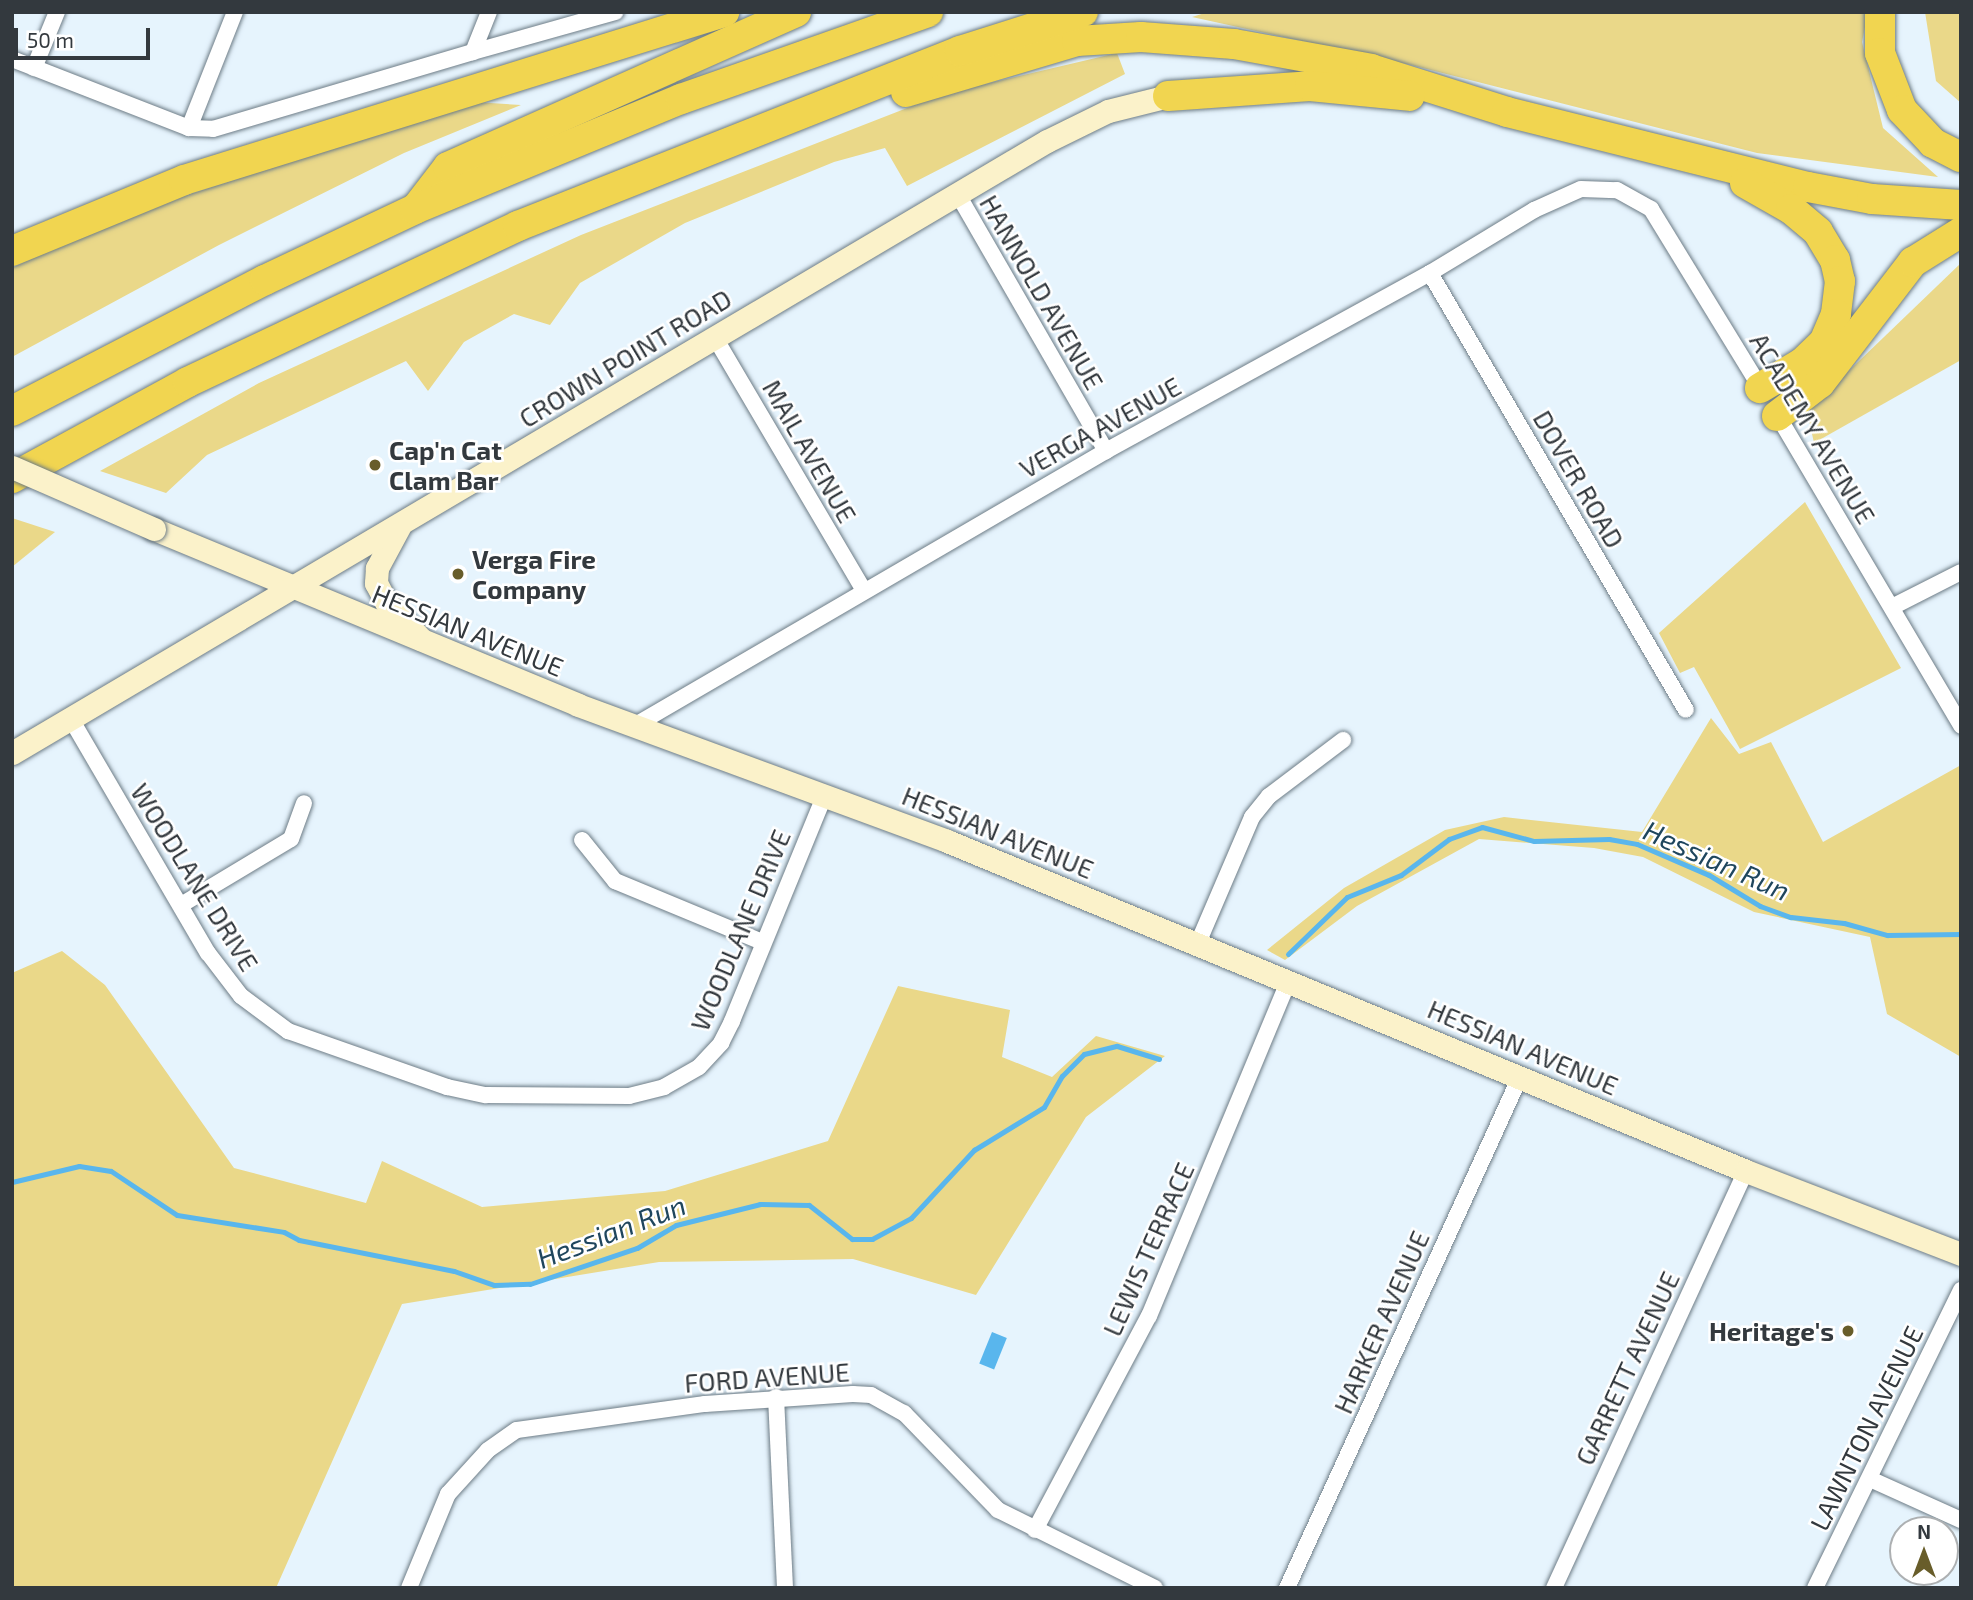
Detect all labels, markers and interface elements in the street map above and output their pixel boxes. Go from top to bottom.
scale bar [18,14,154,58]
text: 50 m [27,27,74,52]
street label: HANNOLD AVENUE [974,189,1110,395]
street label: CROWN POINT ROAD [513,282,737,434]
street label: ACADEMY AVENUE [1743,327,1883,529]
street label: VERGA AVENUE [1013,370,1187,484]
street label: MAIL AVENUE [756,374,864,528]
street label: DOVER ROAD [1527,405,1631,553]
place label: Cap'n Cat Clam Bar [389,434,502,496]
marker: Cap'n Cat Clam Bar [367,457,383,473]
place label: Verga Fire Company [472,543,596,604]
marker: Verga Fire Company [450,566,466,582]
street label: HESSIAN AVENUE [368,577,568,683]
street label: WOODLANE DRIVE [125,777,265,977]
street label: HESSIAN AVENUE [898,779,1098,885]
water label: Hessian Run [1639,813,1795,907]
street label: WOODLANE DRIVE [684,825,796,1035]
street label: HESSIAN AVENUE [1423,993,1623,1101]
street label: LEWIS TERRACE [1096,1157,1200,1341]
water label: Hessian Run [532,1187,690,1275]
street label: HARKER AVENUE [1327,1226,1435,1418]
street label: GARRETT AVENUE [1568,1266,1686,1470]
place label: Heritage's [1709,1315,1834,1347]
street label: LAWNTON AVENUE [1803,1320,1929,1536]
marker: Heritage's [1840,1323,1856,1339]
street label: FORD AVENUE [683,1356,851,1398]
north arrow [1889,1516,1959,1586]

